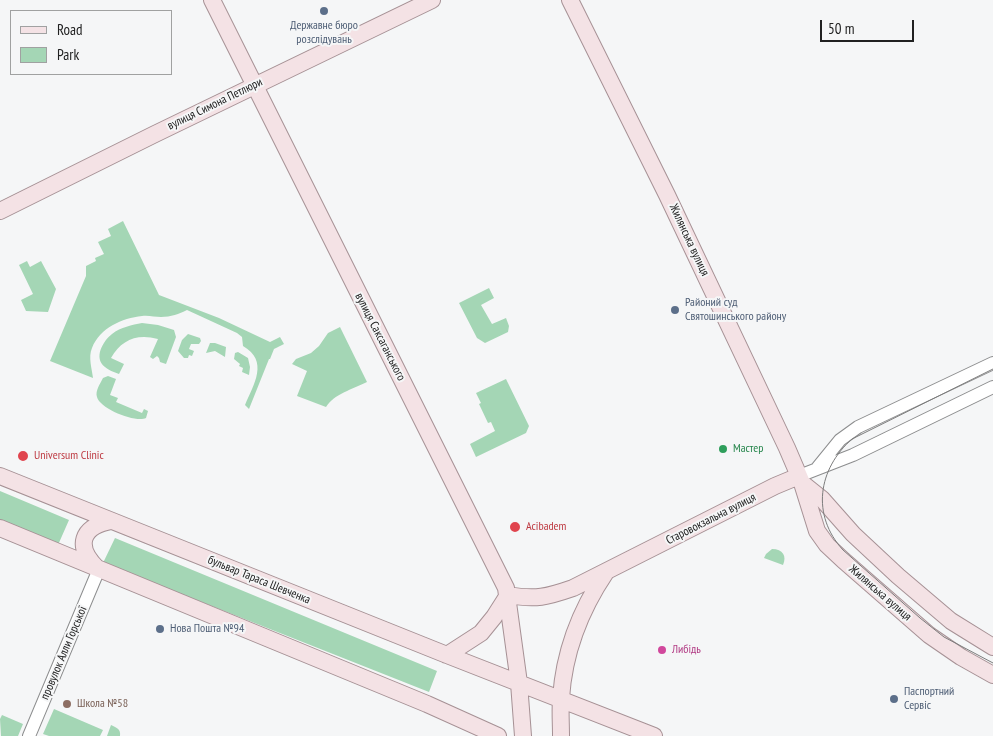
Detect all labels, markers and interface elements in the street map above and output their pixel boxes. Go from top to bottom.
marker: Державне бюро розслідувань [318,5,330,17]
legend [10,10,172,75]
scale bar [823,10,917,42]
place label: Державне бюро розслідувань [290,19,358,47]
text: 50 m [828,19,854,38]
text: Road [57,20,83,39]
text: Park [57,45,79,64]
street label: вулиця Симона Петлюри [165,75,265,133]
street label: Жилянська вулиця [666,202,712,278]
street label: вулиця Саксаганського [352,291,408,383]
place label: Районий суд Святошинського району [685,296,786,324]
marker: Районий суд Святошинського району [669,304,681,316]
place label: Мастер [733,442,763,456]
marker: Мастер [717,443,729,455]
marker: Universum Clinic [16,449,30,463]
place label: Universum Clinic [34,449,104,463]
street label: Старовокзальна вулиця [664,490,758,548]
marker: Acibadem [508,520,522,534]
place label: Acibadem [526,520,566,534]
street label: бульвар Тараса Шевченка [206,553,312,607]
street label: Жилянська вулиця [846,562,914,624]
street label: провулок Алли Горської [38,604,90,702]
place label: Нова Пошта №94 [170,622,244,636]
marker: Нова Пошта №94 [154,623,166,635]
place label: Либідь [672,643,701,657]
marker: Либідь [656,644,668,656]
place label: Паспортний Сервіс [904,685,954,713]
marker: Паспортний Сервіс [888,693,900,705]
place label: Школа №58 [77,697,128,711]
marker: Школа №58 [61,698,73,710]

